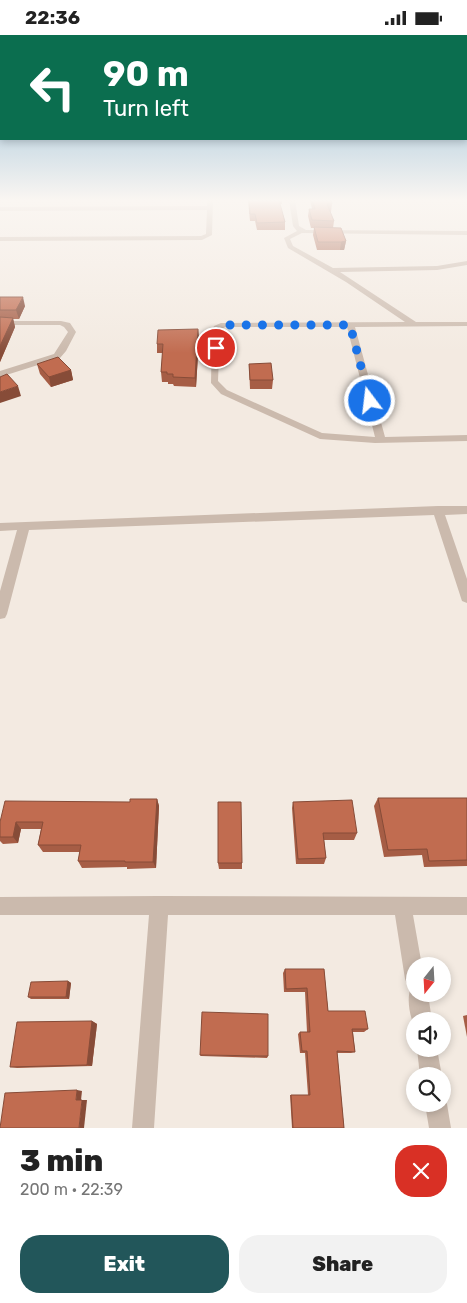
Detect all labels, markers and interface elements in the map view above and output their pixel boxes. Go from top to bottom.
text: 22:36 [25,6,80,29]
text: 90 m [103,53,189,95]
icon: left [20,55,85,120]
text: Turn left [103,95,189,122]
pin [195,327,237,369]
icon: arrive [202,334,230,362]
position arrow [343,374,395,426]
north arrow [406,957,451,1003]
map controls [406,957,451,1112]
button: sound [406,1012,451,1057]
button: search [406,1067,451,1112]
text: 3 min [20,1143,103,1179]
button: close [395,1145,447,1197]
text: 200 m · 22:39 [20,1180,123,1199]
button: Exit [20,1235,229,1293]
button: Share [239,1235,447,1293]

